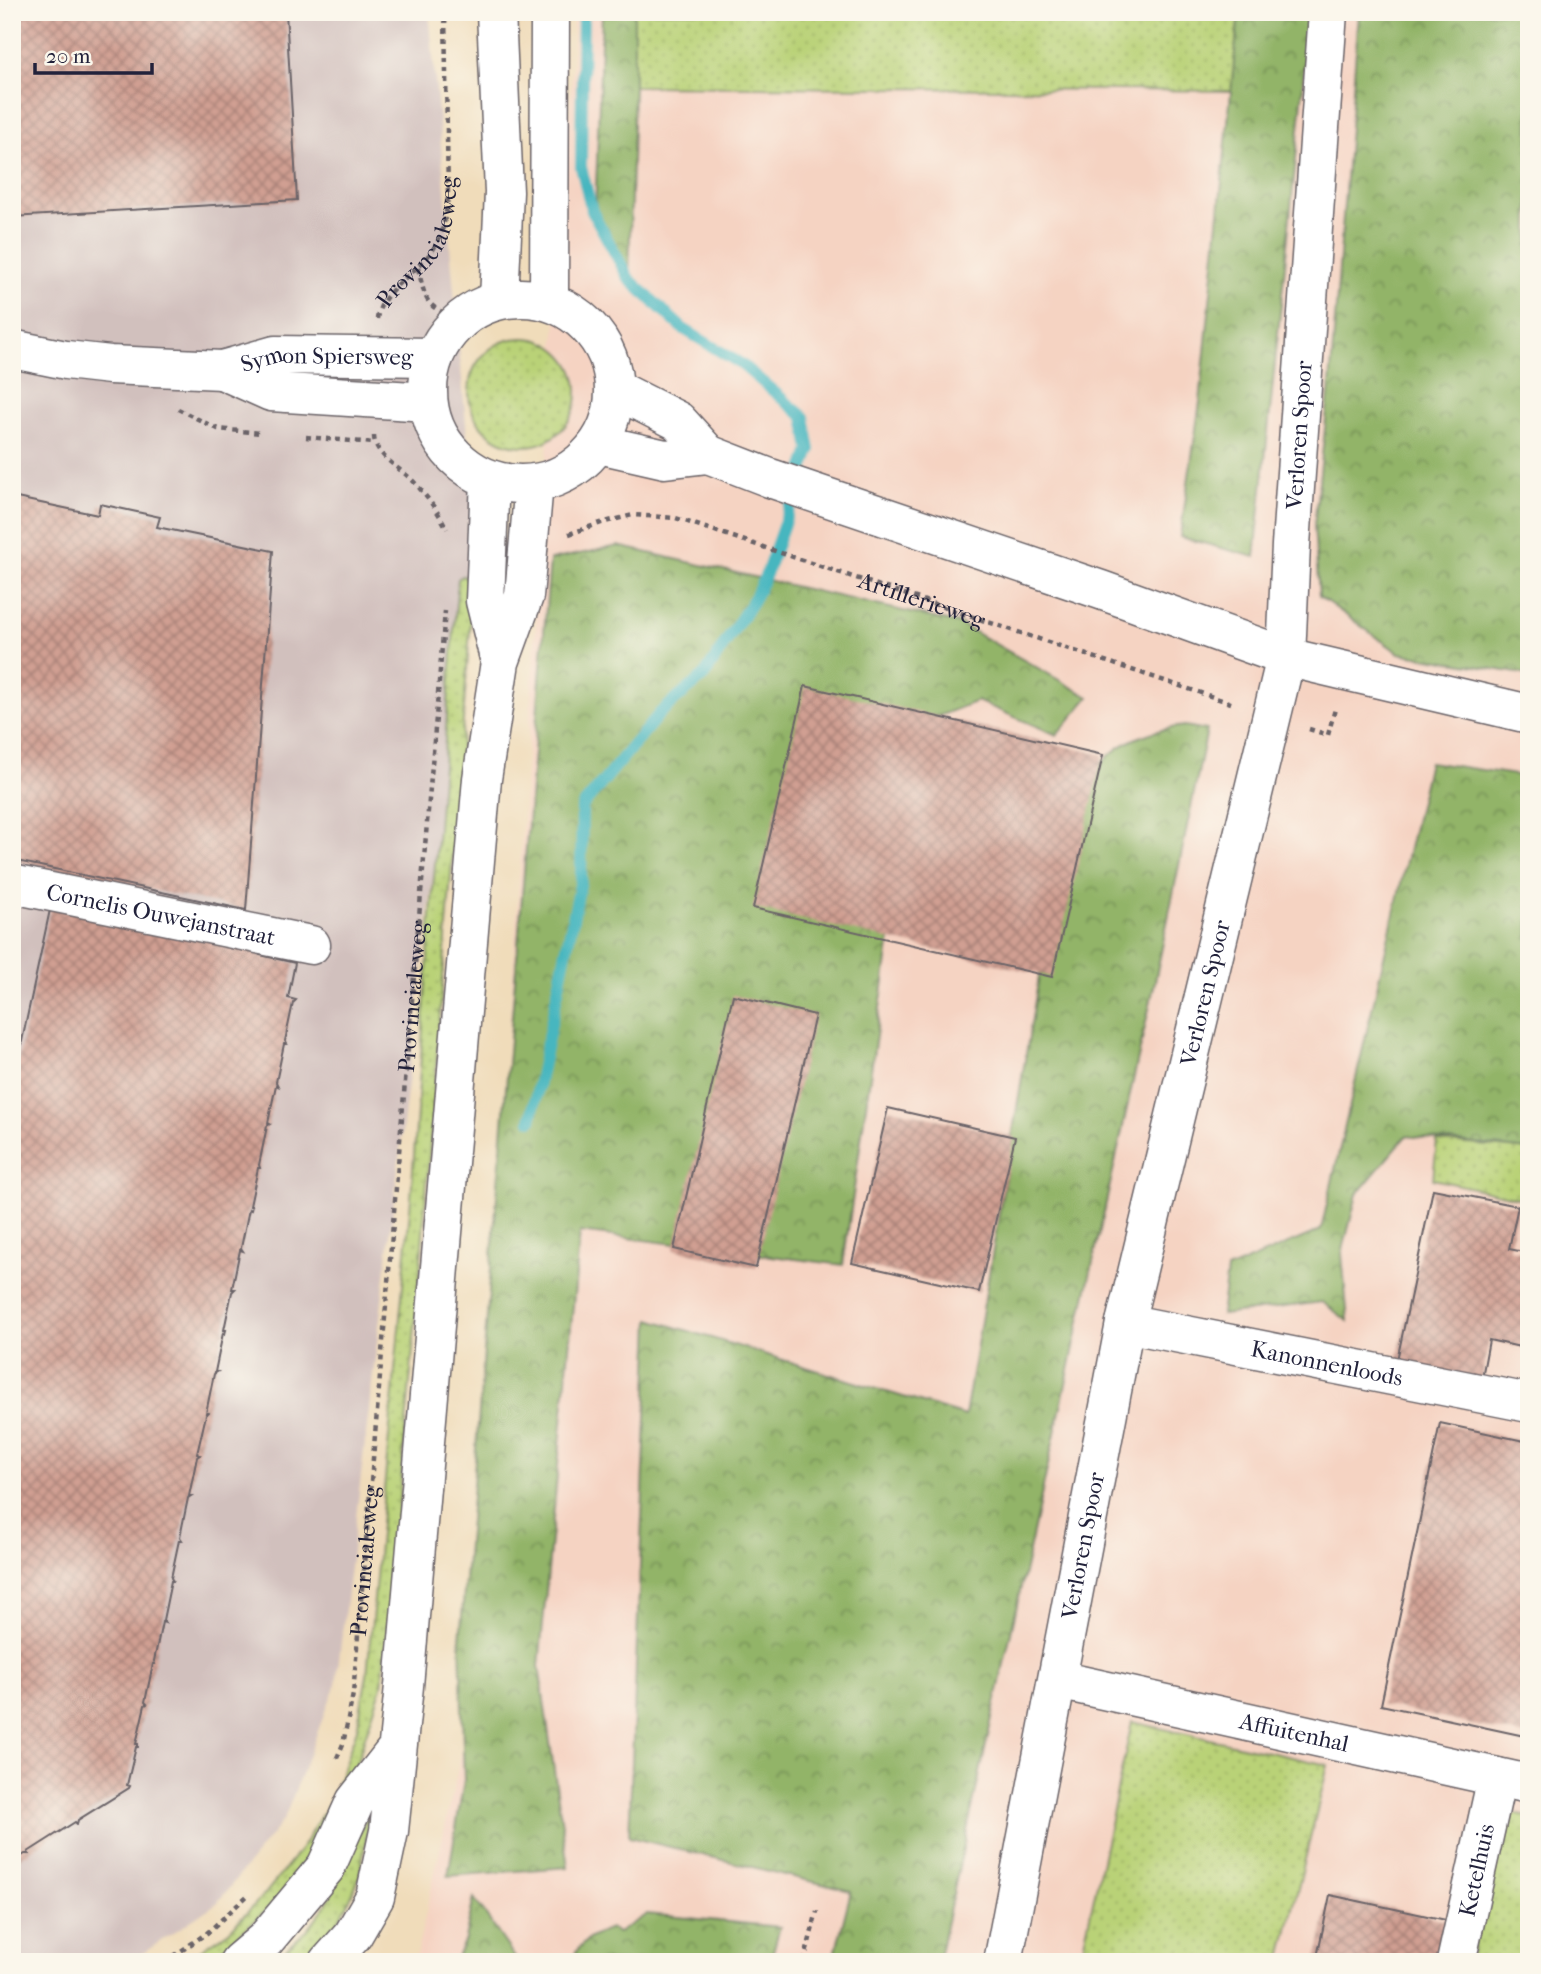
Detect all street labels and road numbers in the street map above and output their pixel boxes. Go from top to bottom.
street label: Provincialeweg [371,175,462,312]
street label: Symon Spiersweg [238,340,414,378]
street label: Verloren Spoor [1280,360,1318,511]
street label: Artillerieweg [854,566,989,634]
street label: Cornelis Ouwejanstraat [44,878,278,951]
street label: Verloren Spoor [1174,917,1236,1070]
street label: Provincialeweg [393,919,433,1073]
street label: Kanonnenloods [1249,1335,1405,1392]
street label: Verloren Spoor [1056,1470,1110,1622]
street label: Provincialeweg [345,1483,385,1637]
street label: Affuitenhal [1236,1707,1352,1758]
street label: Ketelhuis [1453,1821,1500,1919]

